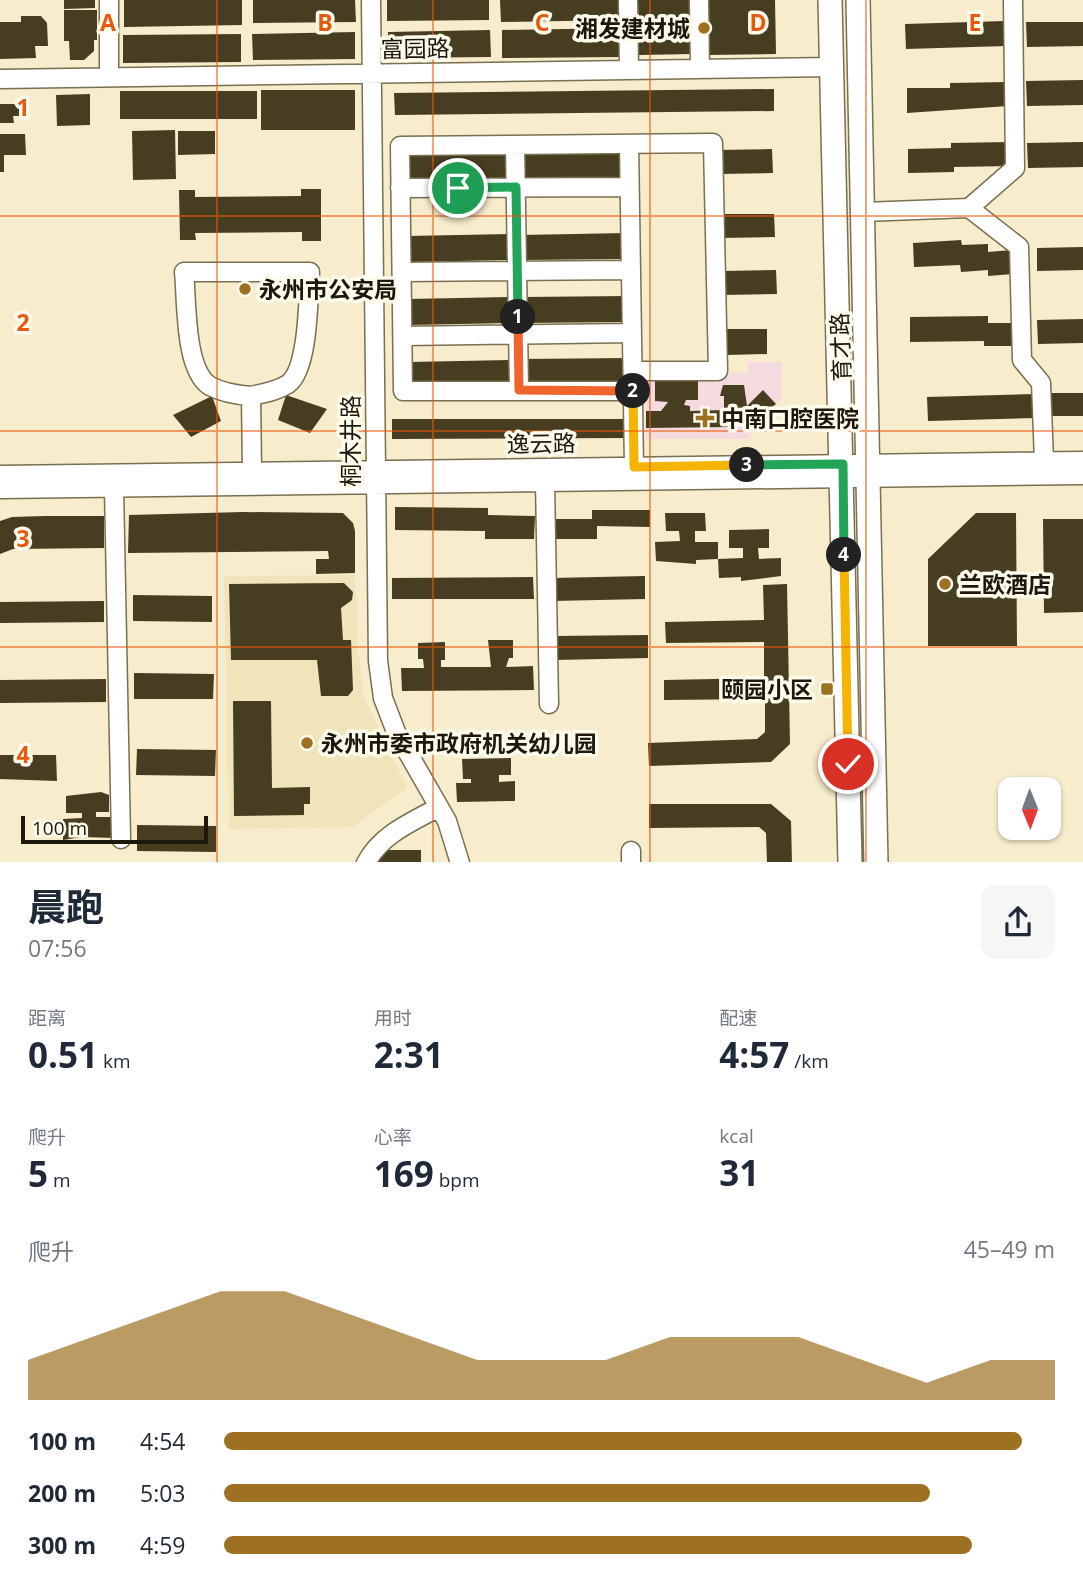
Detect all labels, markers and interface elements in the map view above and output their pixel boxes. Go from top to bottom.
text: A [100,6,116,38]
text: B [317,6,333,38]
text: C [535,6,549,38]
text: D [749,6,767,38]
text: E [969,6,981,38]
place label: 湘发建材城 [575,12,690,44]
marker: 湘发建材城 [696,20,712,36]
street label: 富园路 [380,31,450,65]
text: 1 [16,91,30,123]
pin [428,158,488,218]
icon: arrive [439,169,477,207]
place label: 永州市公安局 [259,273,397,305]
marker: 永州市公安局 [237,281,253,297]
pin: 1 [500,300,536,334]
text: 1 [512,303,523,329]
text: 2 [16,306,30,338]
street label: 育才路 [823,312,857,382]
pin: 2 [616,374,650,408]
text: 2 [627,377,638,403]
street label: 桐木井路 [334,395,366,487]
place label: 中南口腔医院 [721,402,859,434]
marker: 中南口腔医院 [695,408,715,428]
street label: 逸云路 [506,426,576,460]
pin: 3 [730,448,764,482]
text: 3 [741,451,752,477]
text: 3 [16,522,30,554]
pin: 4 [826,538,862,572]
text: 4 [838,541,849,567]
place label: 兰欧酒店 [959,568,1051,600]
marker: 兰欧酒店 [937,576,953,592]
place label: 颐园小区 [721,673,813,705]
marker: 颐园小区 [819,681,835,697]
place label: 永州市委市政府机关幼儿园 [321,727,597,759]
pin [818,734,878,794]
marker: 永州市委市政府机关幼儿园 [299,735,315,751]
text: 4 [16,738,30,770]
icon: check [829,745,867,783]
north arrow [998,777,1060,840]
map controls [998,777,1061,840]
scale bar [21,814,208,845]
text: 100 m [32,815,87,841]
text: 晨跑 [28,880,104,932]
button: share [981,885,1055,959]
text: 07:56 [28,932,87,964]
text: 距离 [28,1005,66,1031]
text: 用时 [374,1005,412,1031]
text: 配速 [719,1005,757,1031]
text: 0.51 [28,1031,98,1078]
text: 2:31 [374,1031,444,1078]
text: 4:57 [719,1031,789,1078]
text: km [98,1048,131,1074]
text: /km [789,1048,829,1074]
text: kcal [719,1123,754,1149]
text: 爬升 [28,1124,66,1150]
text: 心率 [374,1124,412,1150]
text: 31 [719,1149,759,1196]
text: 5 [28,1150,48,1197]
text: 169 [374,1150,434,1197]
text: m [48,1167,71,1193]
text: bpm [434,1167,479,1193]
text: 45–49 m [964,1233,1055,1265]
text: 爬升 [28,1235,74,1267]
text: 100 m [28,1425,96,1457]
text: 4:54 [140,1425,186,1457]
text: 200 m [28,1477,96,1509]
text: 5:03 [140,1477,186,1509]
text: 300 m [28,1529,96,1561]
text: 4:59 [140,1529,186,1561]

